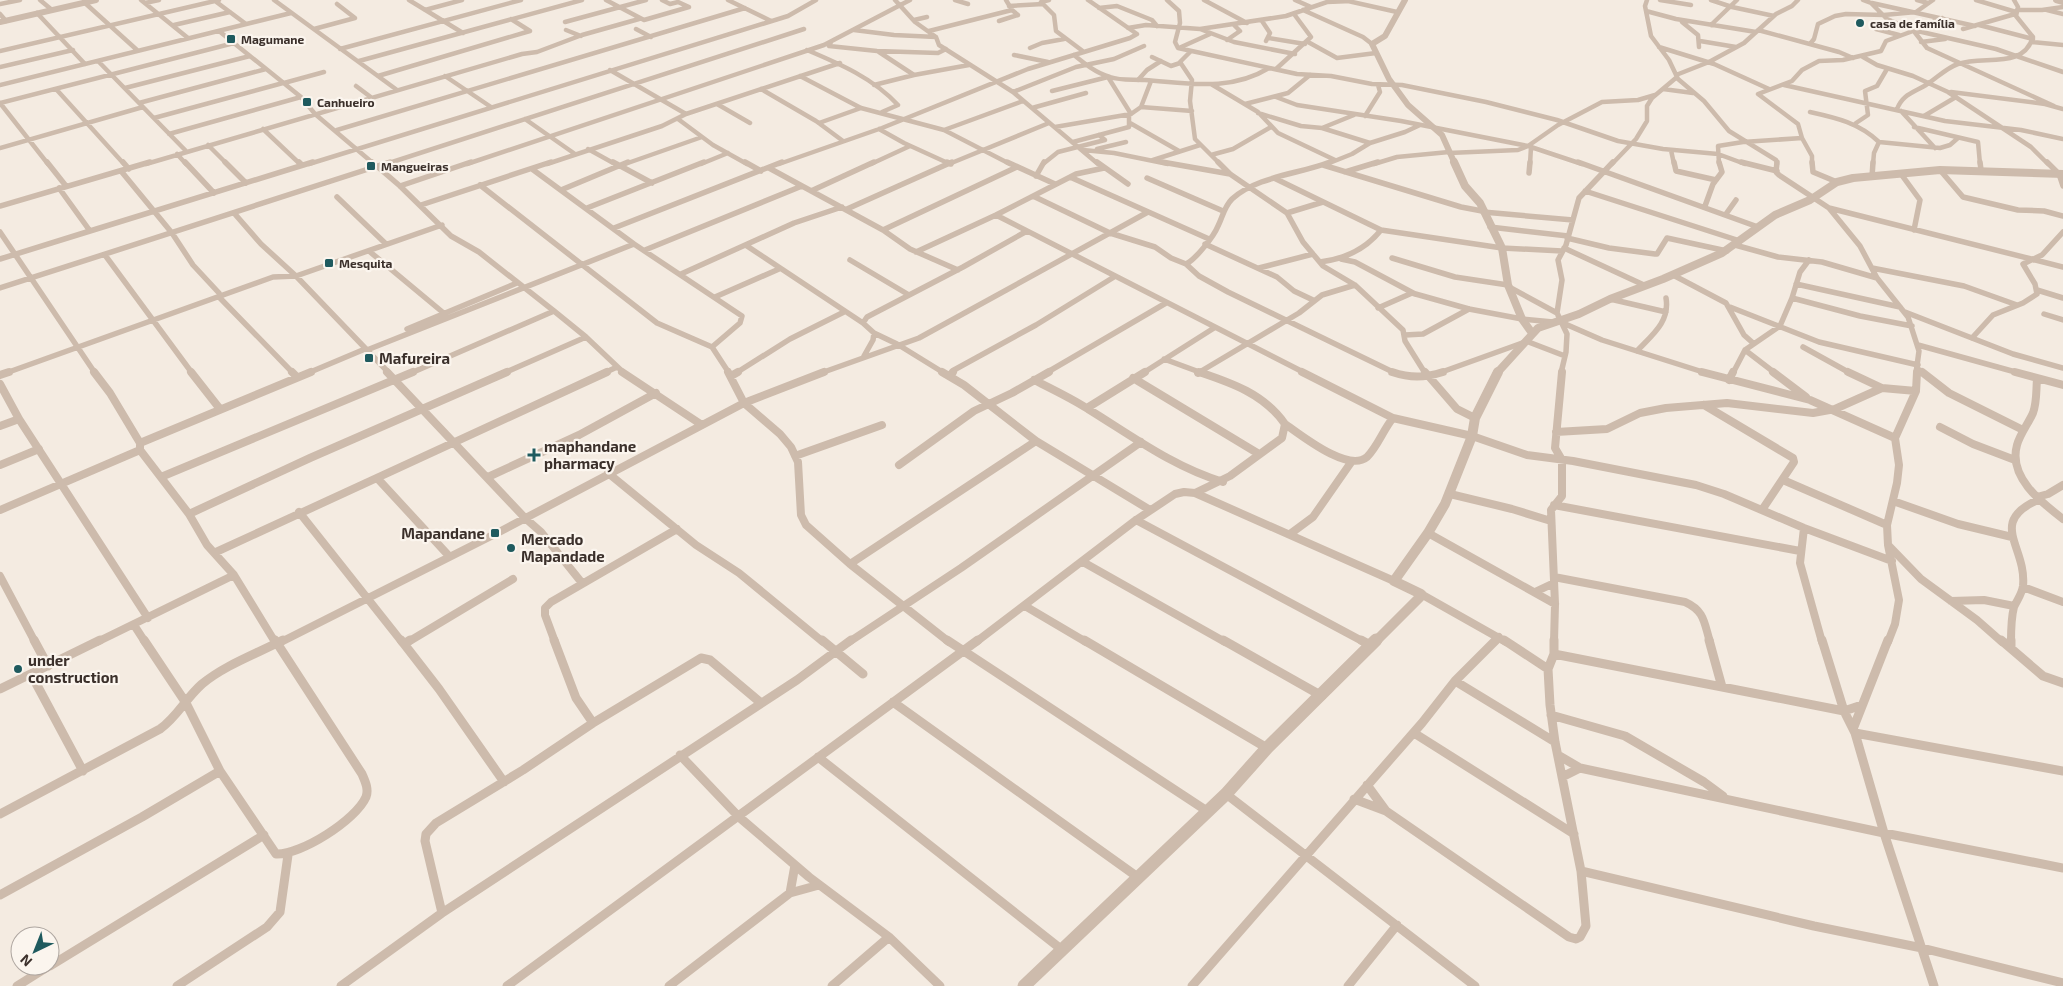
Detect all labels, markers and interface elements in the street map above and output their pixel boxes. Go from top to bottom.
place label: casa de família [1870,16,1955,30]
marker: casa de família [1854,17,1866,29]
place label: Magumane [241,32,305,46]
marker: Magumane [225,33,237,45]
place label: Canhueiro [317,95,375,109]
marker: Canhueiro [301,96,313,108]
place label: Mangueiras [381,159,449,173]
marker: Mangueiras [365,160,377,172]
place label: Mesquita [339,256,393,270]
marker: Mesquita [323,257,335,269]
place label: Mafureira [379,349,450,367]
marker: Mafureira [363,352,375,364]
place label: maphandane pharmacy [544,437,636,473]
marker: maphandane pharmacy [528,449,540,461]
place label: Mapandane [401,524,485,542]
marker: Mapandane [489,527,501,539]
place label: Mercado Mapandade [521,530,605,565]
marker: Mercado Mapandade [505,542,517,554]
place label: under construction [28,651,119,686]
marker: under construction [12,663,24,675]
north arrow [10,926,60,976]
text: N [16,951,35,971]

